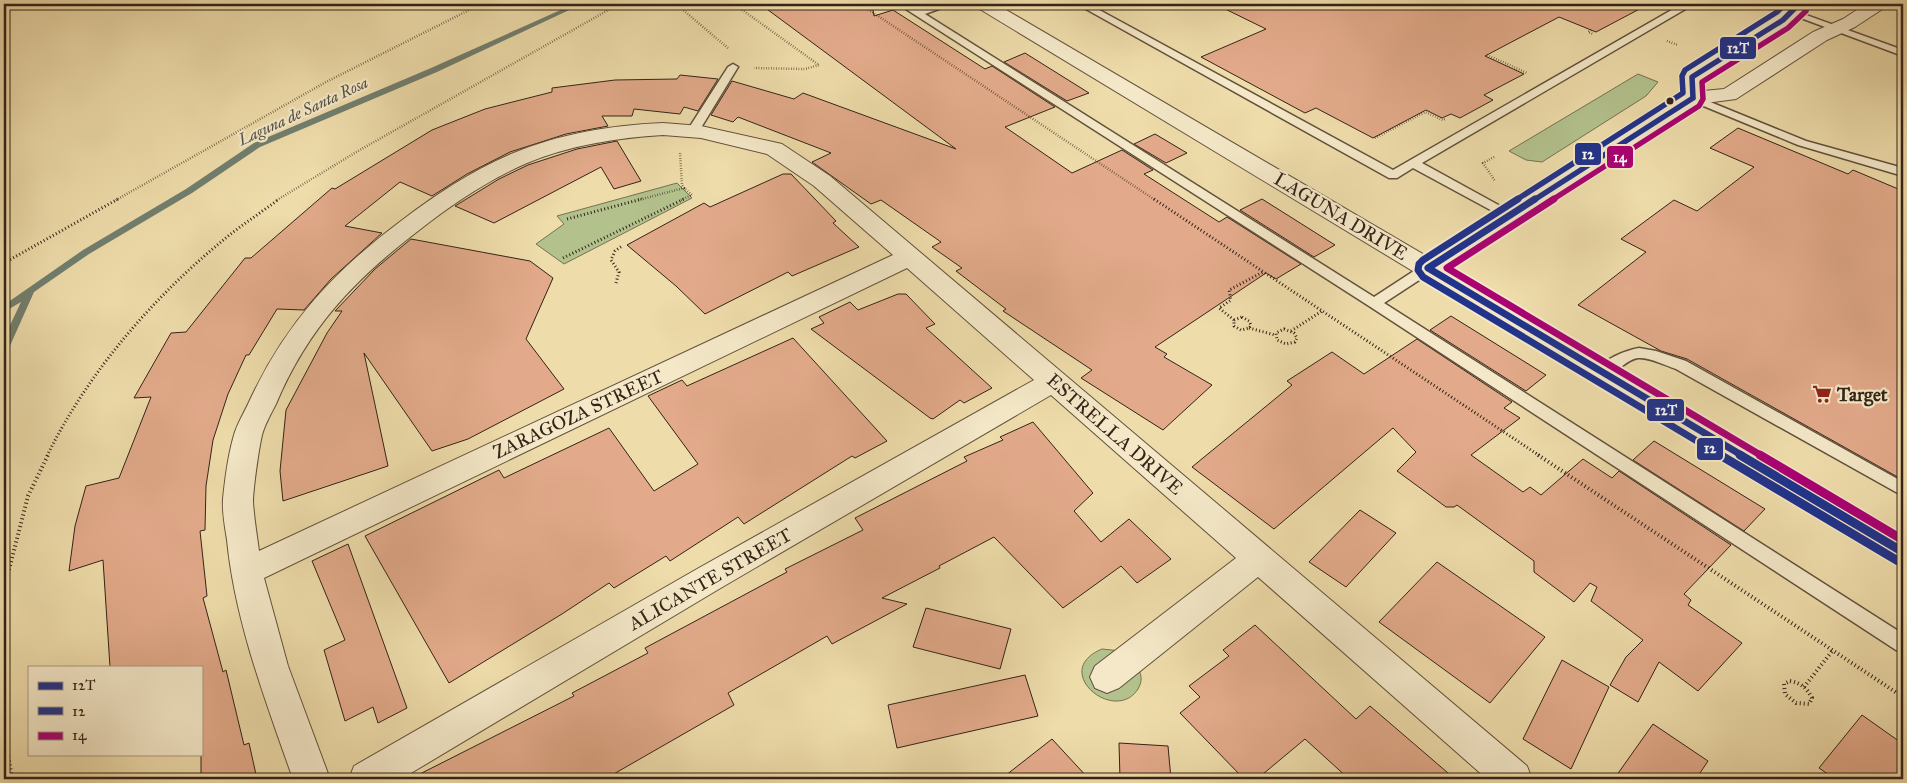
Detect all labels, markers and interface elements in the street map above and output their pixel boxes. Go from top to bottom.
line badge: 12T [1719,36,1757,60]
text: 12T [1727,40,1749,57]
water label: Laguna de Santa Rosa [234,72,371,150]
unlabelled marker [1665,96,1675,106]
line badge: 12 [1574,142,1602,166]
line badge: 14 [1606,145,1634,169]
text: 12 [1582,146,1595,163]
text: 14 [1613,149,1628,167]
street label: LAGUNA DRIVE [1270,167,1412,265]
street label: ZARAGOZA STREET [489,364,667,464]
street label: ESTRELLA DRIVE [1042,369,1188,500]
supermarket icon: Target [1811,383,1833,405]
place label: Target [1836,383,1888,407]
line badge: 12T [1646,398,1685,422]
text: 12T [1655,402,1677,419]
line badge: 12 [1696,437,1724,461]
text: 12 [1704,440,1717,457]
street label: ALICANTE STREET [623,523,796,636]
legend [28,666,202,756]
text: 12T [72,676,96,694]
text: 12 [72,702,86,720]
text: 14 [72,726,87,744]

